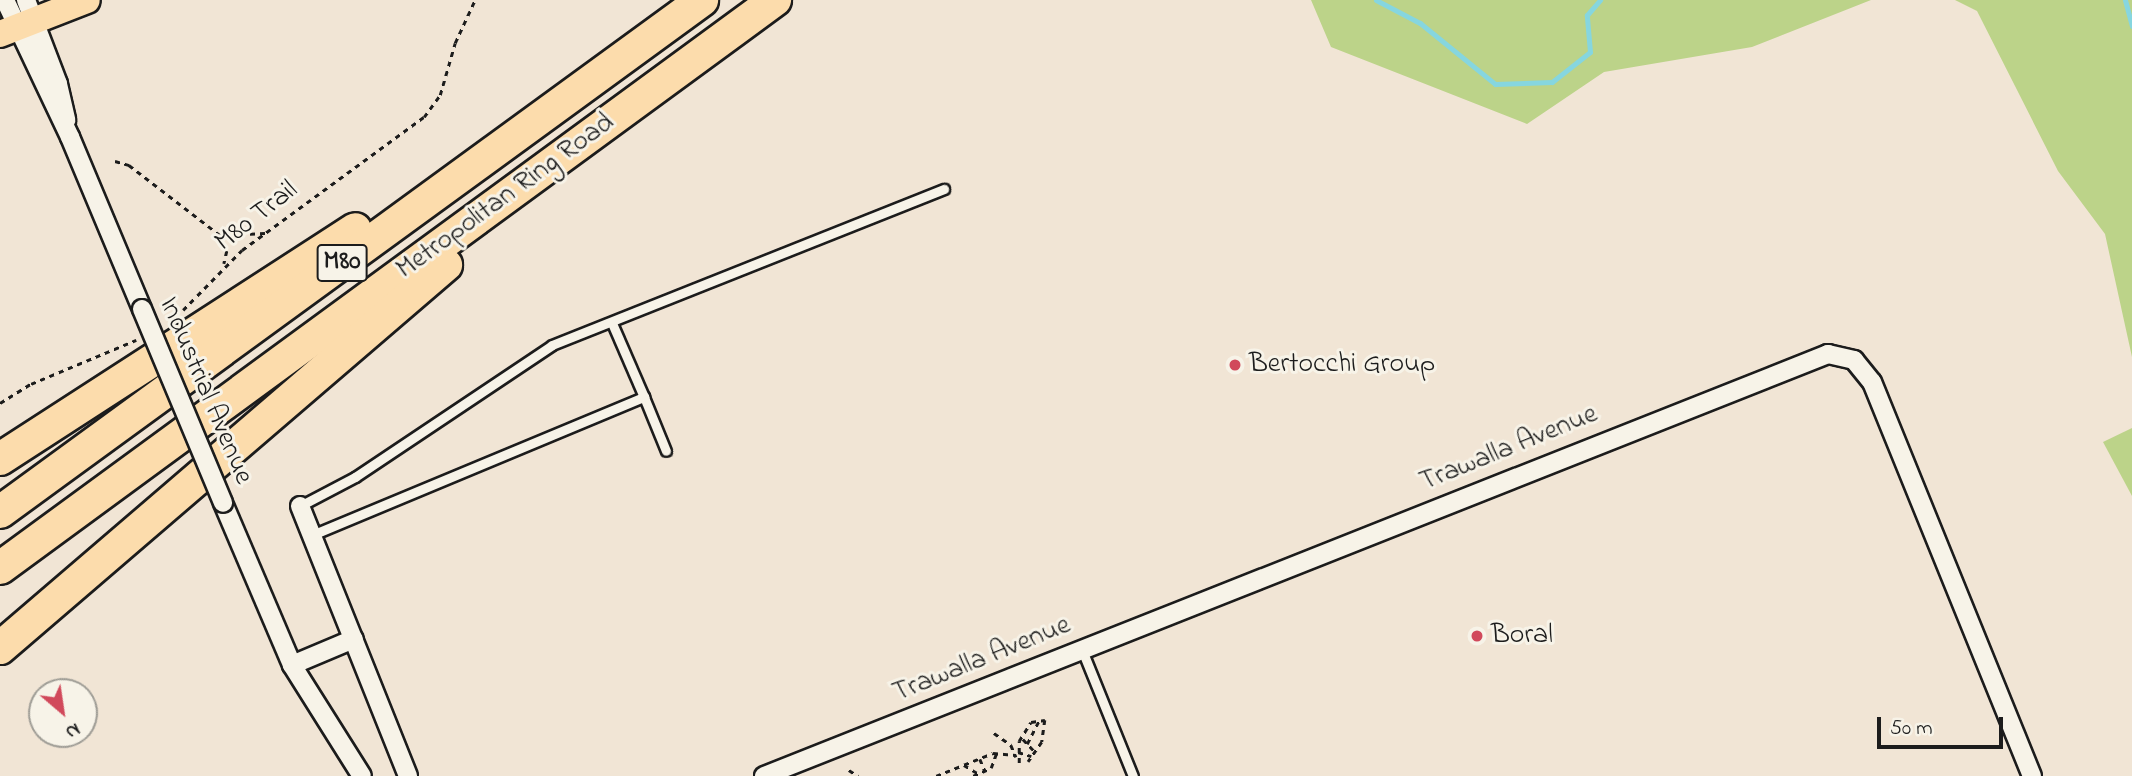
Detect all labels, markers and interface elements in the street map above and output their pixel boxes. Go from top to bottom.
street label: Metropolitan Ring Road [391,107,621,287]
street label: M80 Trail [209,174,305,260]
road number: M80 [316,240,368,286]
street label: Industrial Avenue [150,292,260,490]
place label: Bertocchi Group [1249,348,1435,382]
marker: Bertocchi Group [1227,357,1243,373]
street label: Trawalla Avenue [1415,398,1603,500]
street label: Trawalla Avenue [888,609,1076,711]
place label: Boral [1491,619,1553,653]
marker: Boral [1469,628,1485,644]
north arrow [28,678,98,748]
scale bar [1880,702,2006,746]
text: 50 m [1890,714,1933,744]
text: N [60,715,85,745]

